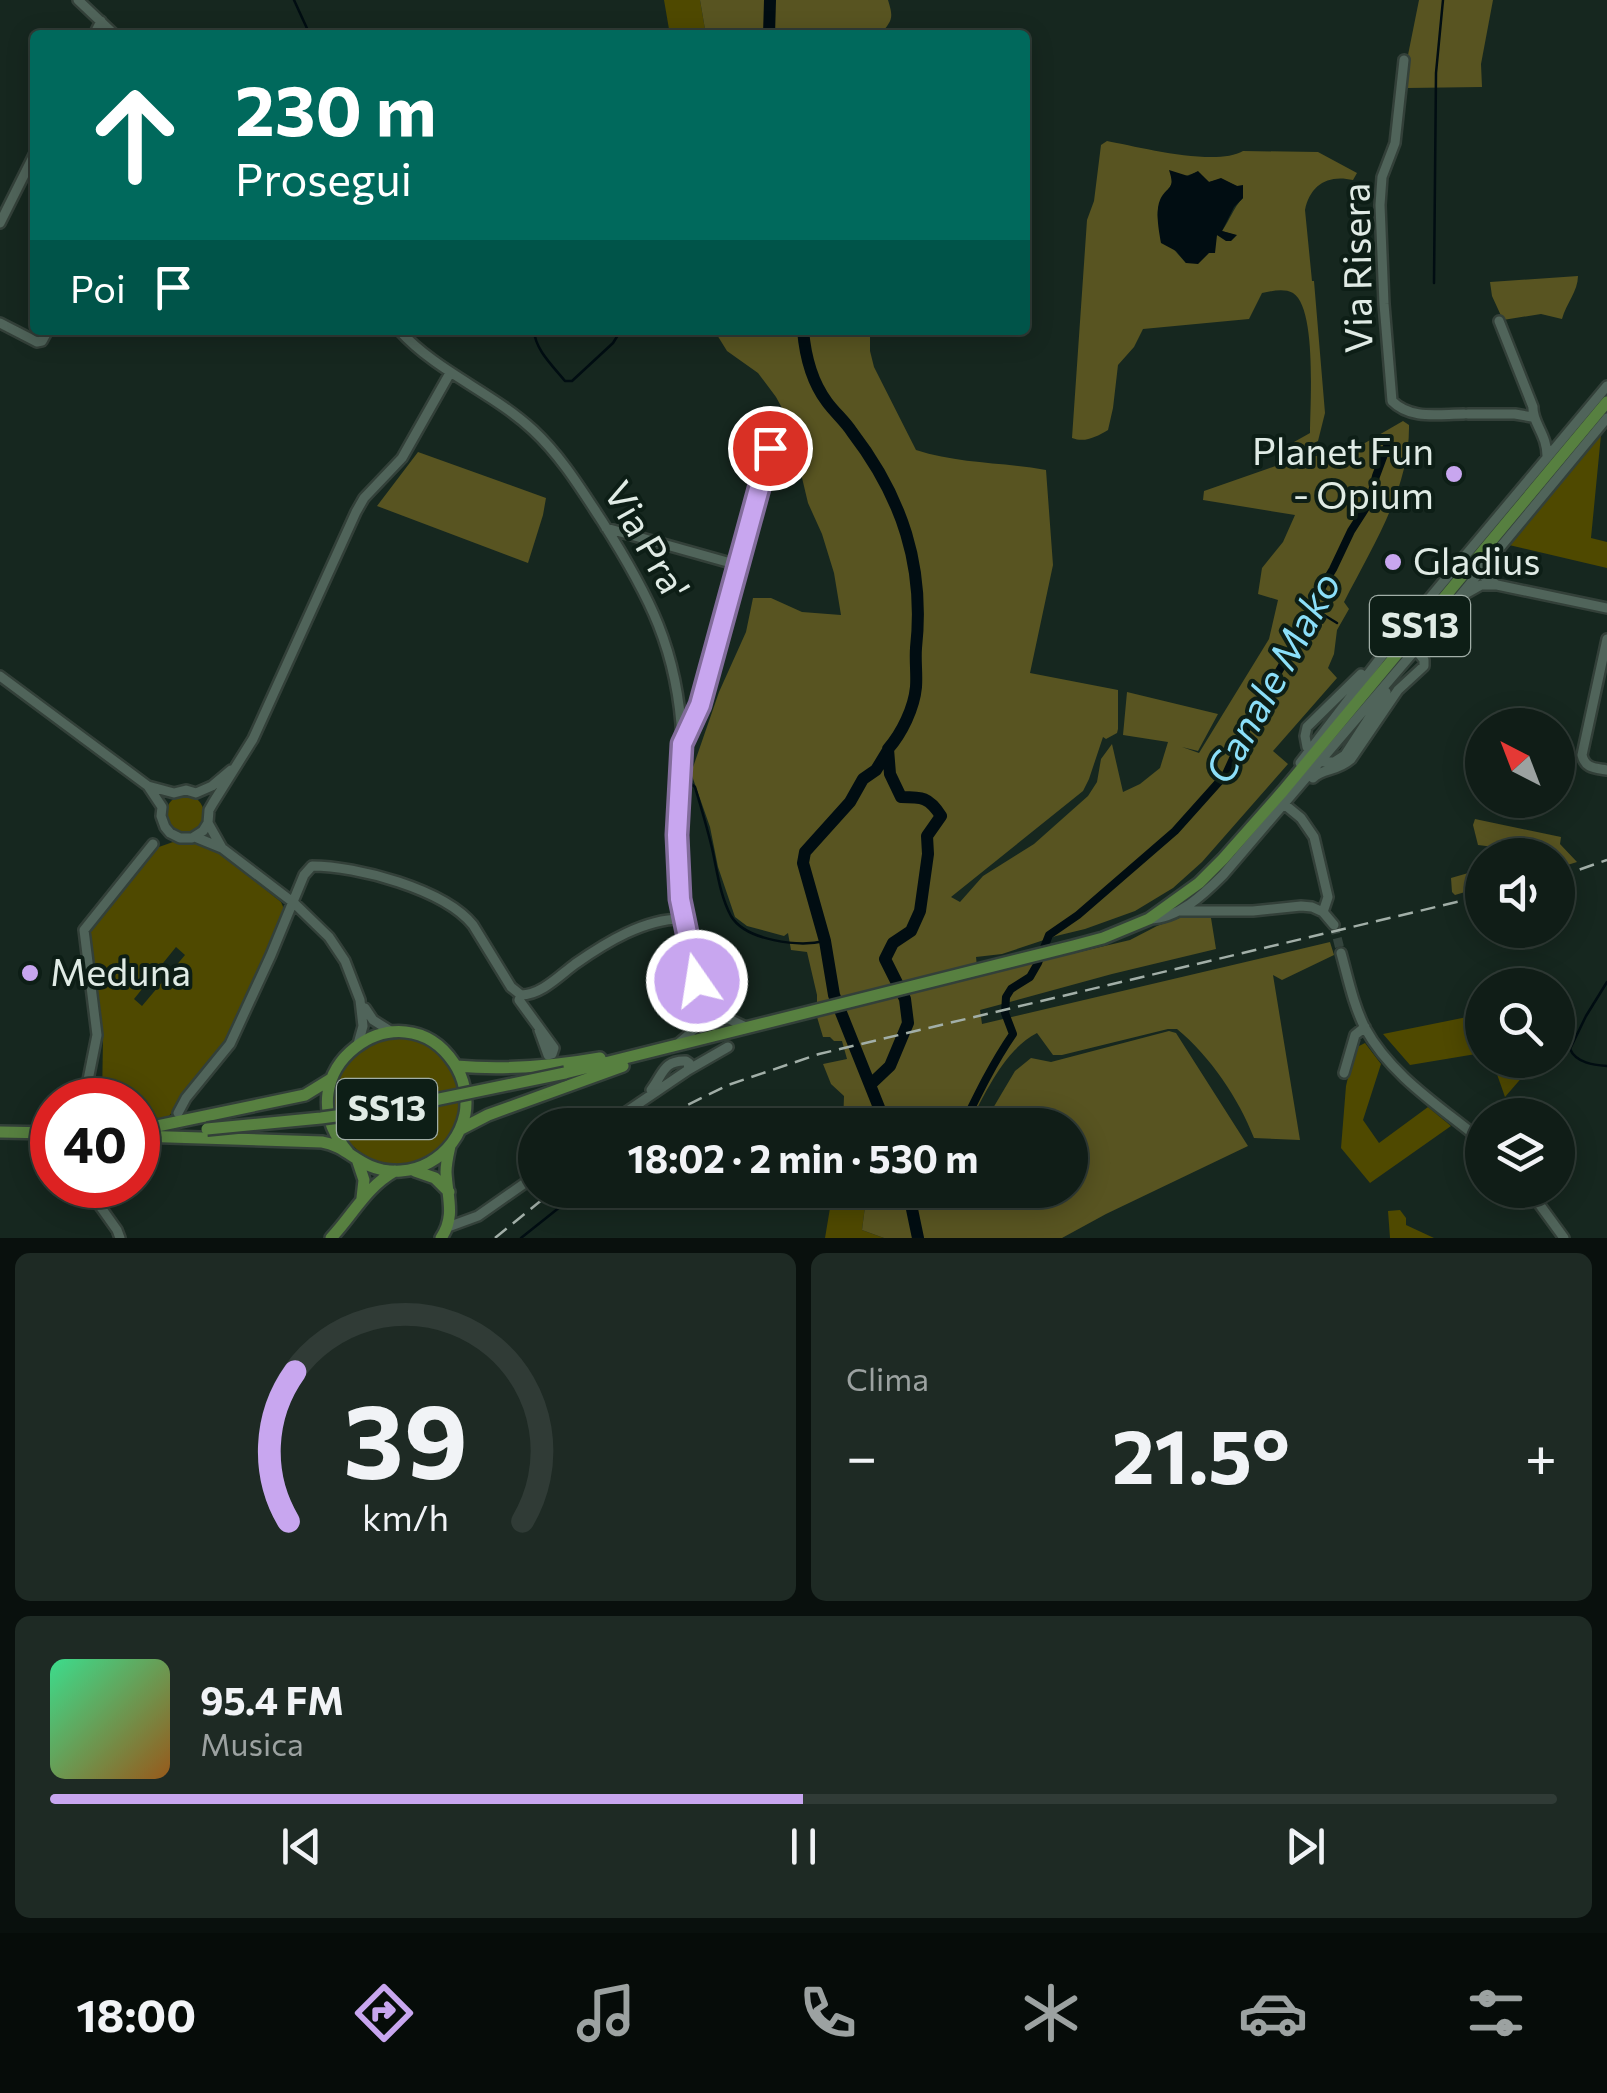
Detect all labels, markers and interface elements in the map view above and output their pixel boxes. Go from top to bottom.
text: 230 m [235,65,437,150]
icon: ahead [70,70,200,200]
text: Prosegui [235,150,412,205]
street label: Via Risera [1331,183,1380,354]
icon: arrive [146,260,201,315]
text: Poi [70,264,126,311]
pin [728,406,813,491]
icon: arrive [743,421,798,476]
place label: Planet Fun - Opium [1252,426,1434,517]
marker: Planet Fun - Opium [1443,463,1465,485]
street label: Via Pra' [596,472,701,607]
place label: Gladius [1413,536,1541,583]
marker: Gladius [1382,551,1404,573]
water label: Canale Mako [1193,562,1349,791]
road number: SS13 [1370,596,1470,656]
north arrow [1465,708,1575,818]
map controls [1465,708,1575,1208]
button: sound [1465,838,1575,948]
position arrow [645,929,749,1033]
place label: Meduna [50,947,191,994]
marker: Meduna [19,962,41,984]
button: search [1465,968,1575,1078]
speed limit sign: 40 [30,1078,160,1208]
road number: SS13 [337,1079,437,1139]
button: layers [1465,1098,1575,1208]
text: 18:02 · 2 min · 530 m [627,1134,979,1181]
text: Clima [846,1358,929,1398]
text: 39 [343,1373,468,1500]
text: 21.5° [1112,1408,1290,1499]
text: − [846,1421,877,1488]
text: + [1525,1421,1557,1488]
text: km/h [362,1495,449,1538]
text: 95.4 FM [200,1676,344,1723]
text: Musica [200,1723,304,1763]
icon: previous [274,1819,329,1874]
icon: pause [776,1819,831,1874]
icon: next [1278,1819,1333,1874]
icon: directions [349,1978,419,2048]
icon: music [571,1978,641,2048]
icon: phone [793,1978,863,2048]
icon: climate [1016,1978,1086,2048]
icon: car [1238,1978,1308,2048]
icon: filters [1461,1978,1531,2048]
text: 18:00 [76,1986,196,2041]

